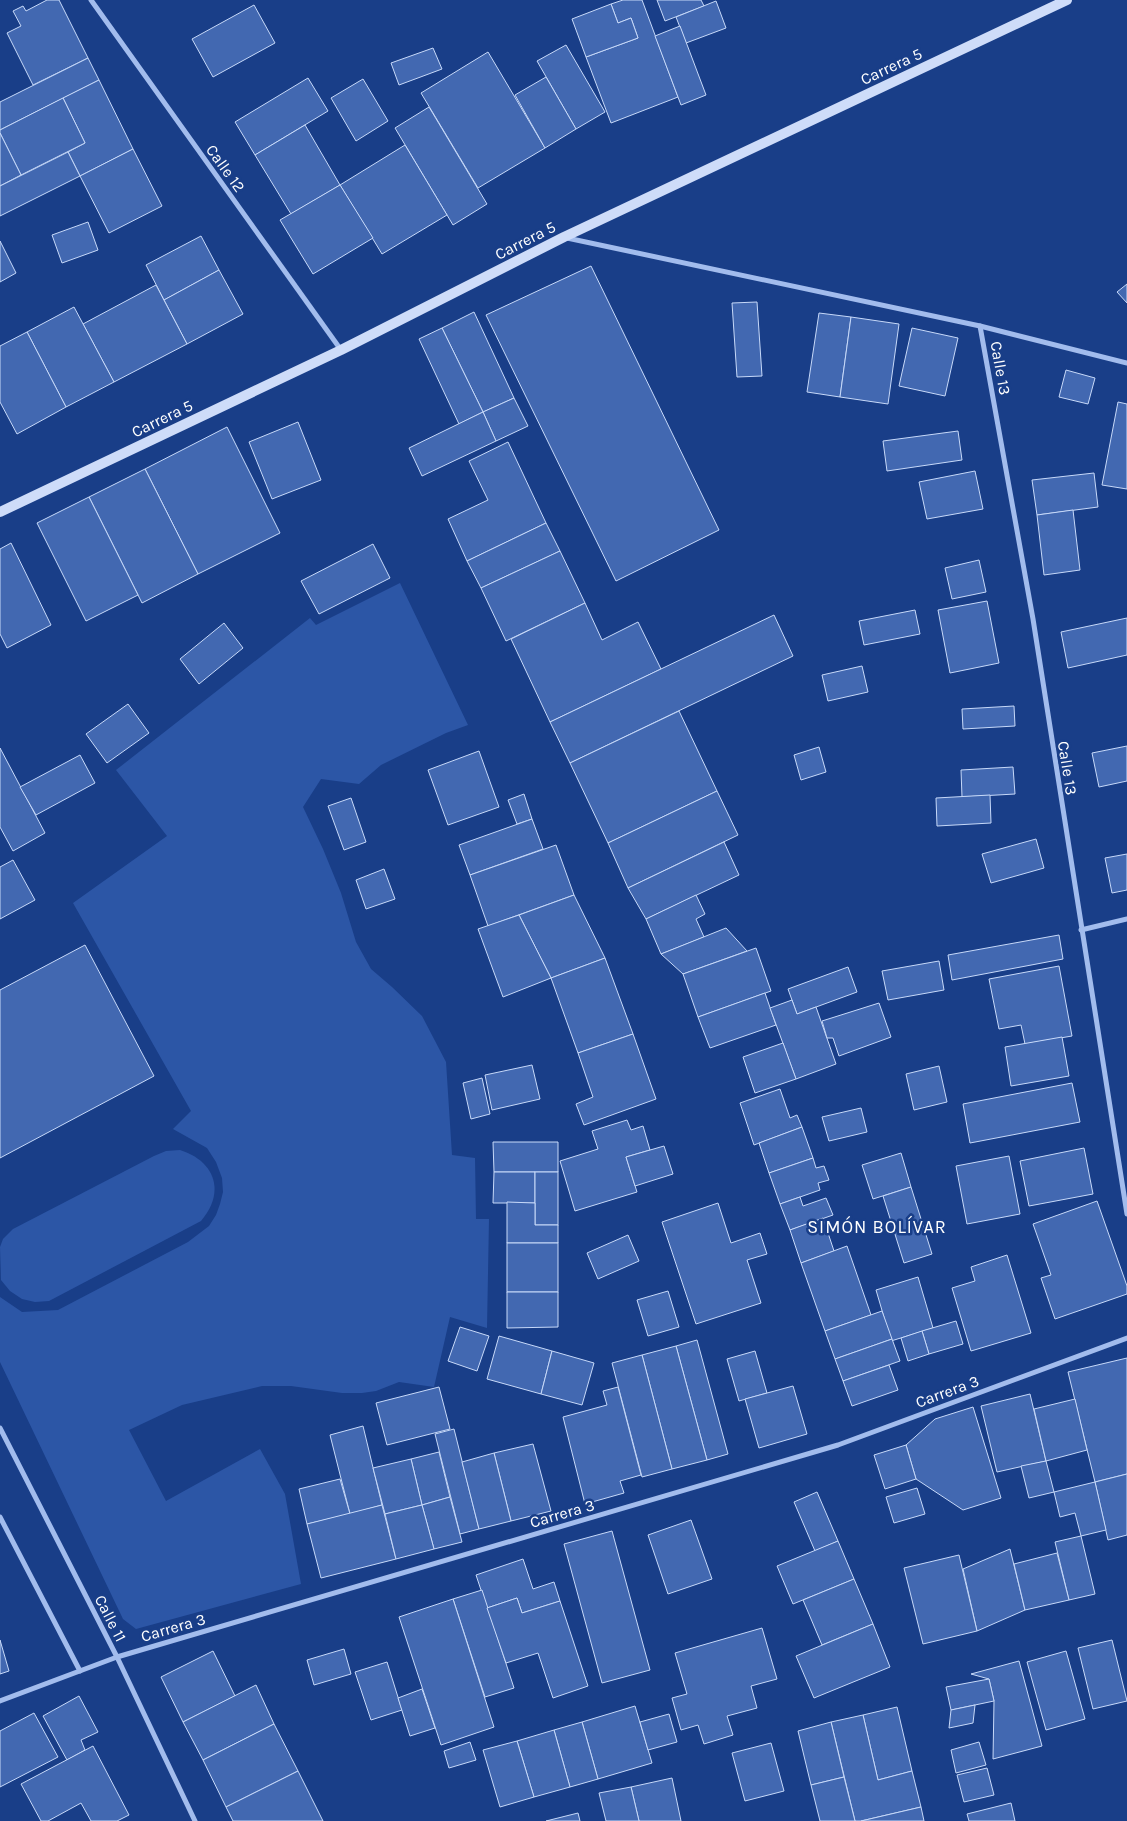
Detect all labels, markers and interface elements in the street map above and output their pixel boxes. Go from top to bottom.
street label: Carrera 5 [857,44,925,89]
street label: Calle 12 [202,141,249,196]
street label: Carrera 5 [492,217,559,264]
street label: Calle 13 [986,340,1015,396]
street label: Carrera 5 [128,395,196,441]
street label: Calle 13 [1054,740,1081,796]
district label: SIMÓN BOLÍVAR [807,1215,947,1238]
street label: Carrera 3 [913,1371,982,1412]
street label: Carrera 3 [528,1495,597,1532]
street label: Calle 11 [91,1592,130,1645]
street label: Carrera 3 [139,1609,208,1646]

